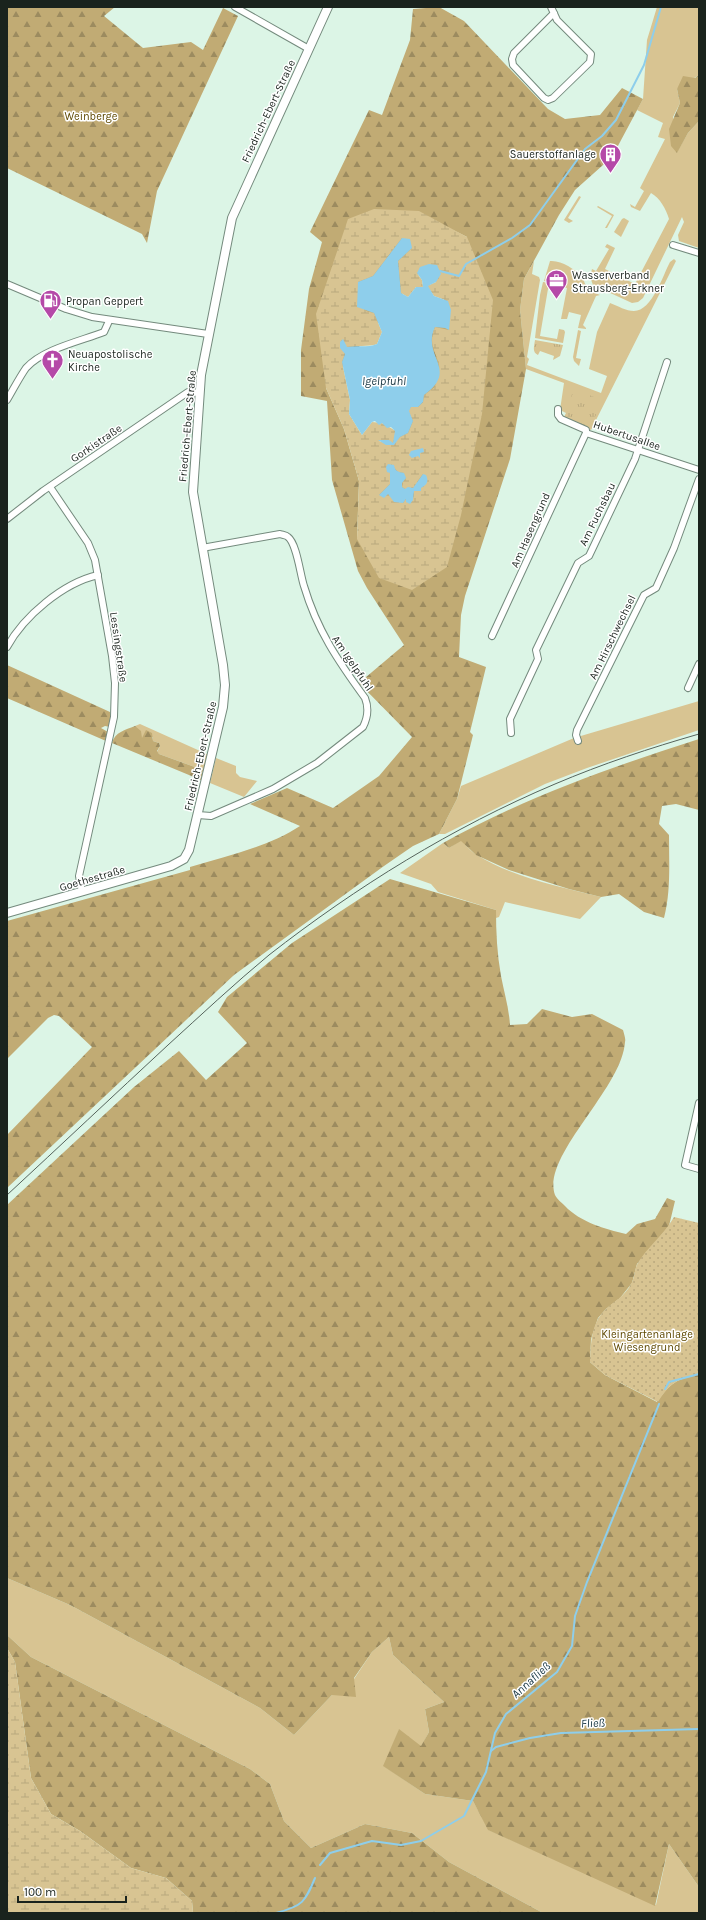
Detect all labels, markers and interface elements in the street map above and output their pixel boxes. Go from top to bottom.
street label: Friedrich-Ebert-Straße [239,57,298,165]
park label: Weinberge [65,110,118,123]
building icon: Sauerstoffanlage [598,141,624,174]
place label: Sauerstoffanlage [510,148,596,161]
office icon: Wasserverband Strausberg-Erkner [543,268,569,301]
place label: Wasserverband Strausberg-Erkner [572,269,664,295]
fuel station icon: Propan Geppert [38,288,64,321]
place label: Propan Geppert [66,295,143,308]
church icon: Neuapostolische Kirche [39,347,65,380]
place label: Neuapostolische Kirche [68,348,153,374]
street label: Friedrich-Ebert-Straße [176,369,199,482]
water label: Igelpfuhl [362,374,406,388]
street label: Hubertusallee [592,418,662,453]
street label: Gorkistraße [68,421,125,465]
street label: Am Fuchsbau [577,480,618,548]
street label: Am Hasengrund [508,491,553,570]
street label: Am Hirschwechsel [586,593,639,682]
street label: Lessingstraße [107,611,130,683]
street label: Am Igelpfuhl [329,633,376,693]
street label: Friedrich-Ebert-Straße [182,700,220,812]
street label: Goethestraße [58,863,127,894]
park label: Kleingartenanlage Wiesengrund [601,1328,693,1354]
water label: Annafließ [509,1659,554,1701]
water label: Fließ [581,1716,606,1730]
scale bar [18,1878,126,1904]
text: 100 m [24,1885,56,1899]

